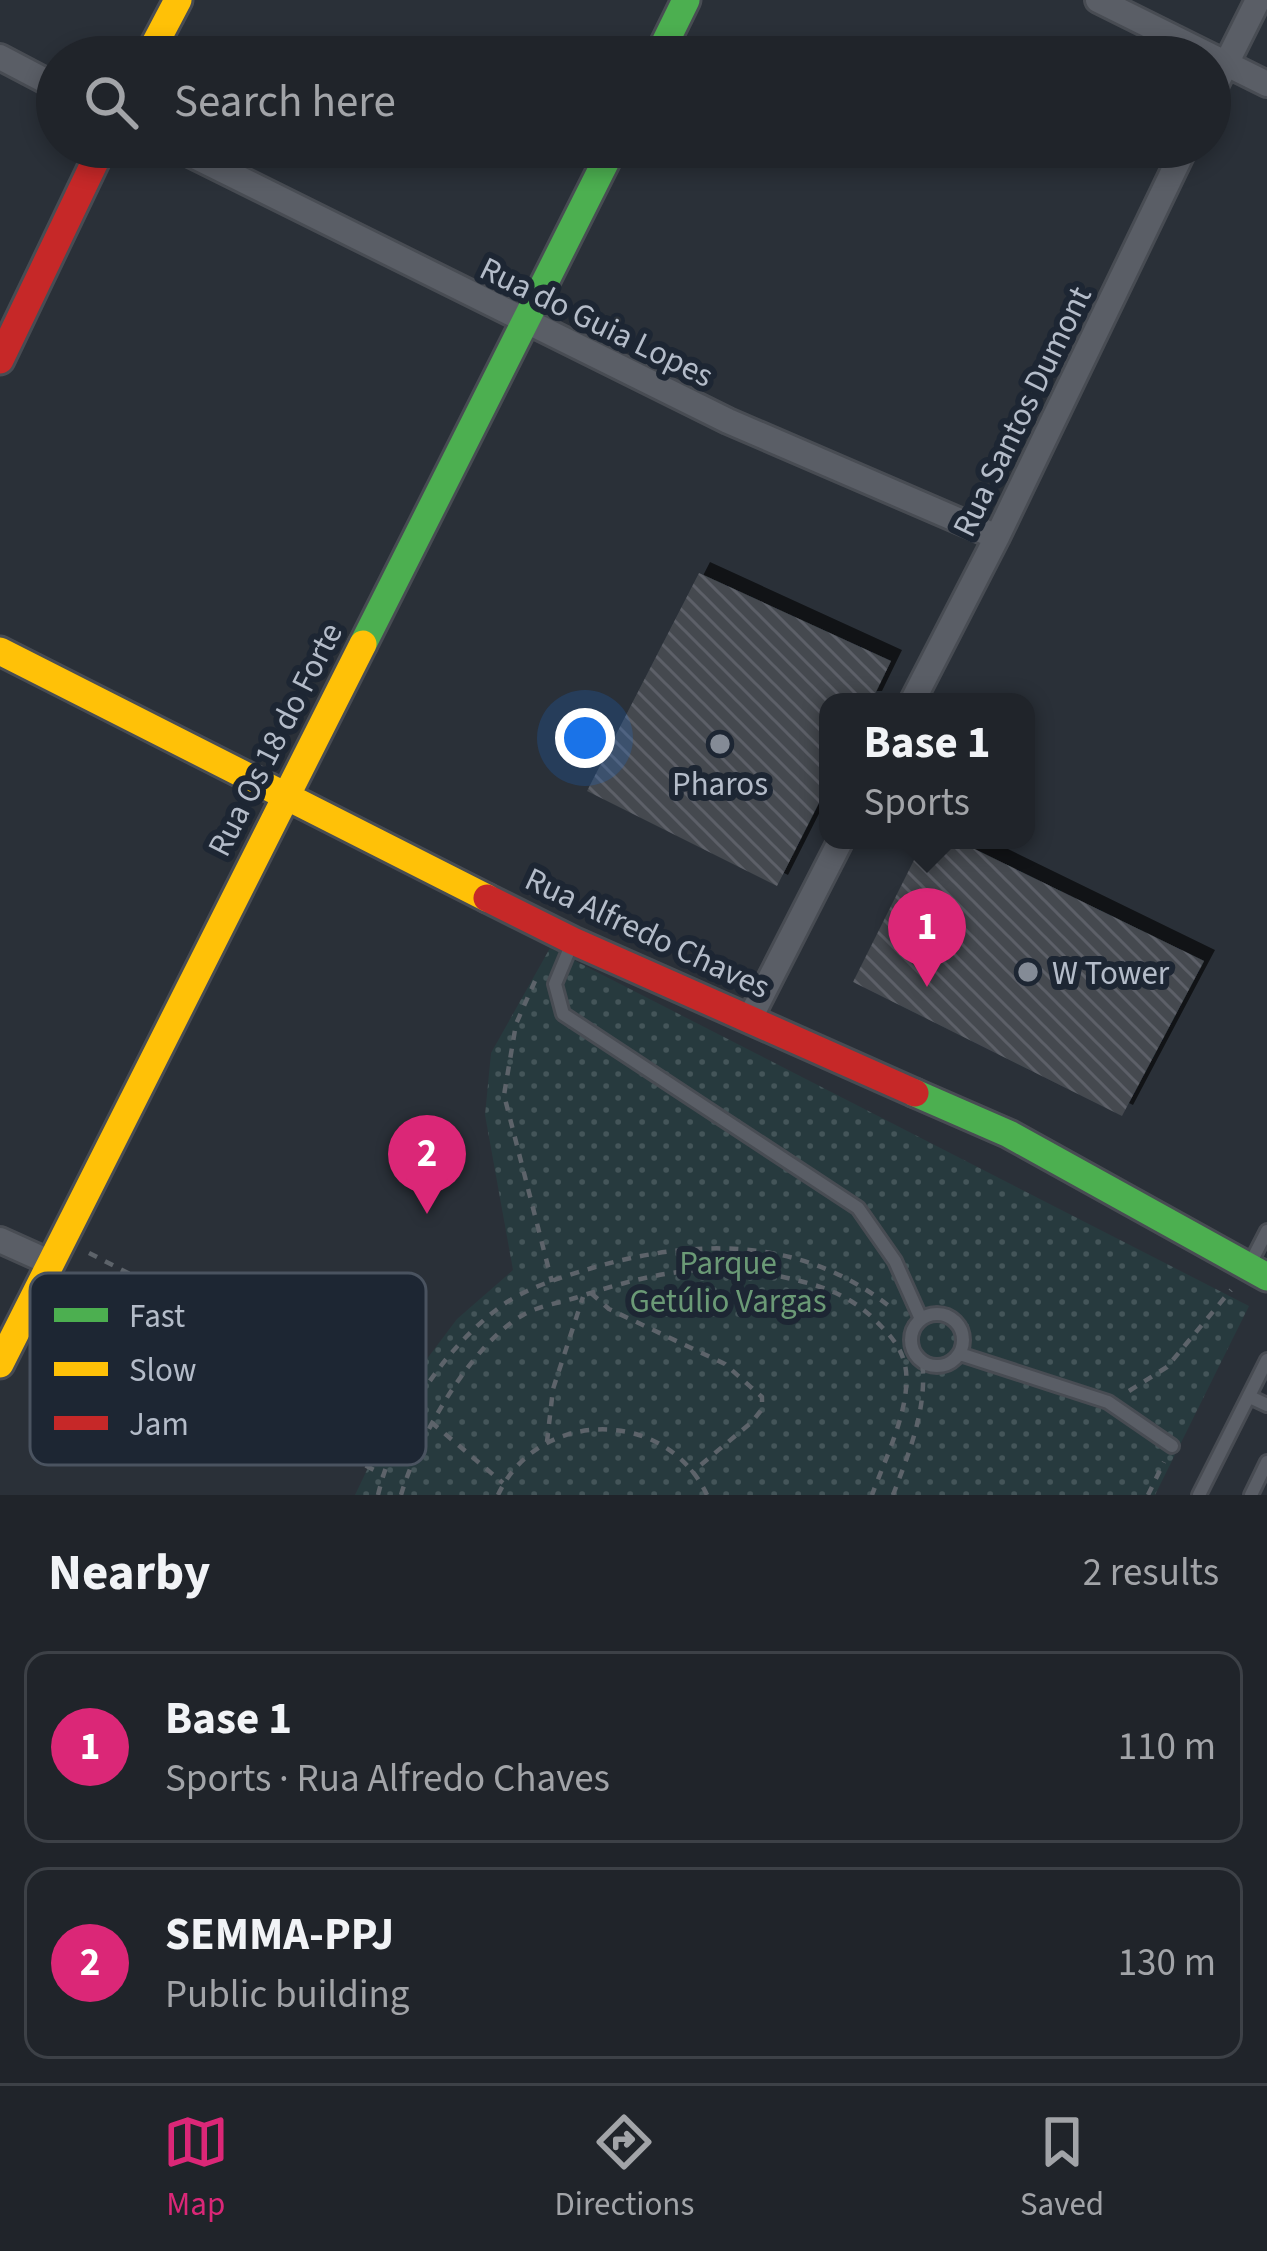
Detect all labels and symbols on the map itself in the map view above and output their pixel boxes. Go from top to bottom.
street label: Rua do Guia Lopes [472,245,721,399]
street label: Rua Santos Dumont [941,278,1104,545]
street label: Rua Os 18 do Forte [196,615,355,865]
your location [555,708,615,768]
marker: Pharos [707,731,733,757]
place label: Pharos [672,761,768,808]
street label: Rua Alfredo Chaves [517,856,777,1011]
pin: 1 [888,888,966,987]
place label: W Tower [1052,950,1170,997]
marker: W Tower [1015,959,1041,985]
pin: 2 [388,1115,466,1214]
park label: Parque Getúlio Vargas [629,1240,827,1325]
legend [30,1273,426,1465]
text: Fast [129,1293,185,1340]
text: Slow [129,1347,197,1394]
text: Jam [129,1401,189,1448]

